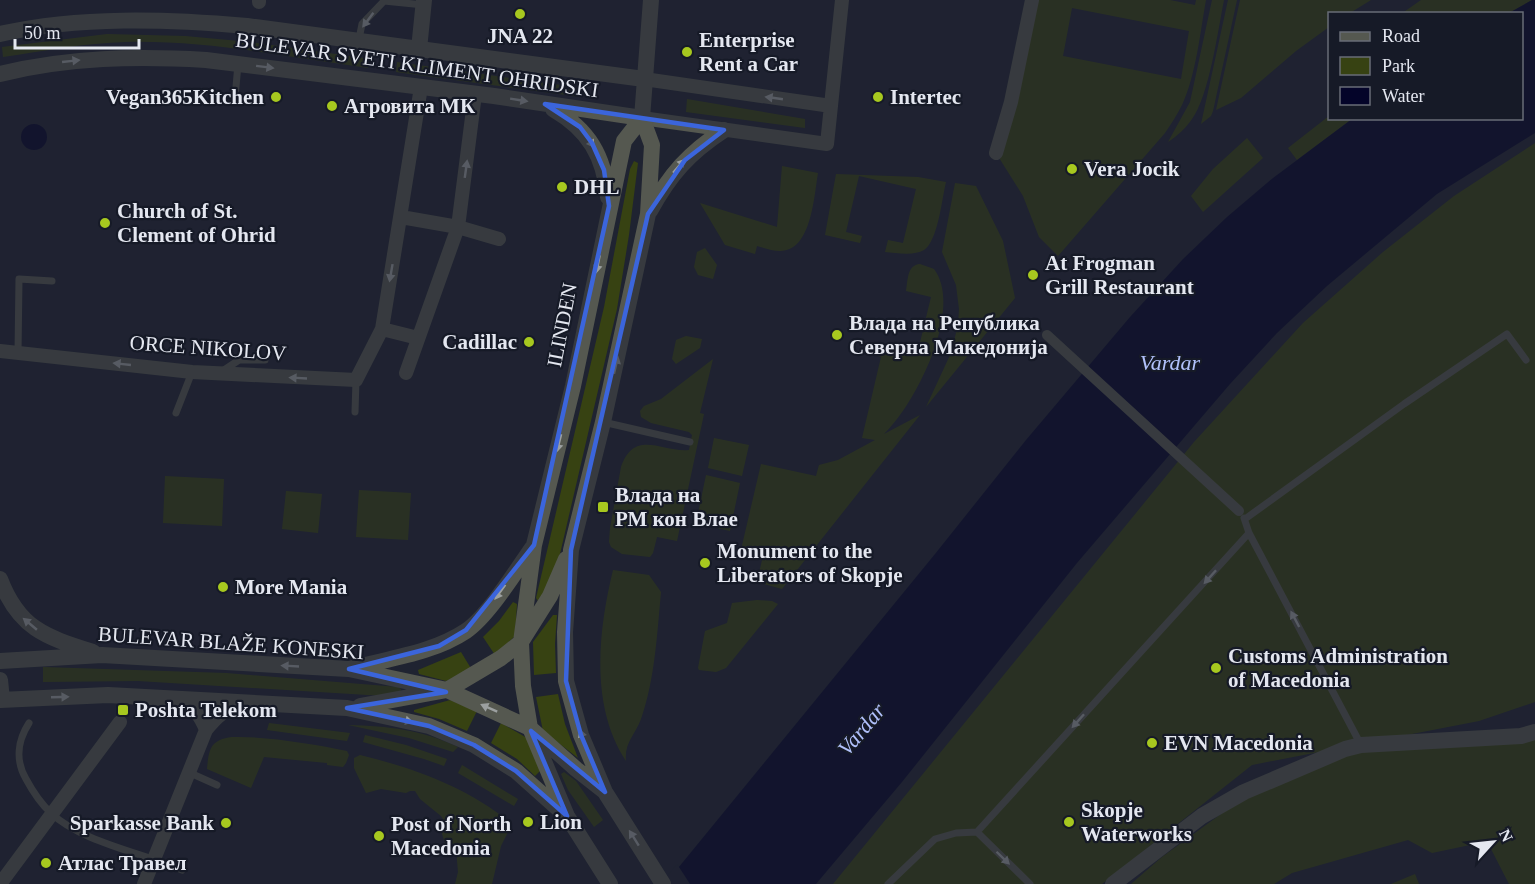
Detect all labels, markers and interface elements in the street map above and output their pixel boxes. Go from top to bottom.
marker: JNA 22 [513,7,527,21]
scale bar [15,12,140,50]
one-way arrow [361,12,374,28]
legend [1328,12,1523,120]
text: 50 m [24,23,61,43]
place label: JNA 22 [487,24,553,48]
text: Road [1382,26,1420,46]
street label: BULEVAR SVETI KLIMENT OHRIDSKI [234,28,600,102]
place label: Enterprise Rent a Car [699,28,798,76]
marker: Enterprise Rent a Car [680,45,694,59]
text: Park [1382,56,1415,76]
one-way arrow [62,57,81,66]
one-way arrow [256,62,275,71]
place label: Vegan365Kitchen [106,85,264,109]
place label: Intertec [890,85,961,109]
text: Water [1382,86,1425,106]
marker: Vegan365Kitchen [269,90,283,104]
marker: Intertec [871,90,885,104]
one-way arrow [764,93,783,102]
place label: Агровита МК [344,94,476,118]
one-way arrow [510,96,529,105]
marker: Агровита МК [325,99,339,113]
one-way arrow [583,132,595,148]
place label: Vera Jocik [1084,157,1180,181]
one-way arrow [673,158,686,174]
one-way arrow [461,159,470,178]
marker: Vera Jocik [1065,162,1079,176]
place label: DHL [574,175,620,199]
marker: DHL [555,180,569,194]
place label: Church of St. Clement of Ohrid [117,199,276,247]
marker: Church of St. Clement of Ohrid [98,216,112,230]
place label: At Frogman Grill Restaurant [1045,251,1194,299]
one-way arrow [593,254,602,273]
one-way arrow [387,264,396,283]
marker: At Frogman Grill Restaurant [1026,268,1040,282]
street label: ILINDEN [542,281,582,369]
place label: Влада на Република Северна Македонија [849,311,1048,359]
marker: Влада на Република Северна Македонија [830,328,844,342]
place label: Cadillac [442,330,517,354]
street label: ORCE NIKOLOV [129,331,287,365]
marker: Cadillac [522,335,536,349]
water label: Vardar [1140,350,1201,375]
one-way arrow [611,355,621,374]
one-way arrow [112,359,131,369]
one-way arrow [289,373,308,382]
one-way arrow [554,433,564,452]
place label: Влада на РМ кон Влае [615,483,738,531]
marker: Влада на РМ кон Влае [596,500,610,514]
place label: Monument to the Liberators of Skopje [717,539,903,587]
marker: Monument to the Liberators of Skopje [698,556,712,570]
one-way arrow [1203,569,1217,584]
place label: More Mania [235,575,348,599]
marker: More Mania [216,580,230,594]
one-way arrow [494,584,506,600]
one-way arrow [1290,611,1300,628]
one-way arrow [23,618,38,631]
street label: BULEVAR BLAŽE KONESKI [97,622,365,664]
place label: Customs Administration of Macedonia [1228,644,1448,692]
one-way arrow [281,661,300,670]
marker: Customs Administration of Macedonia [1209,661,1223,675]
one-way arrow [51,692,70,701]
place label: Poshta Telekom [135,698,277,722]
water label: Vardar [832,698,891,760]
marker: Poshta Telekom [116,703,130,717]
one-way arrow [480,704,497,713]
one-way arrow [1072,714,1086,728]
one-way arrow [395,715,414,725]
one-way arrow [577,729,587,747]
place label: EVN Macedonia [1164,731,1313,755]
marker: EVN Macedonia [1145,736,1159,750]
place label: Skopje Waterworks [1081,798,1192,846]
place label: Lion [540,810,582,834]
place label: Sparkasse Bank [70,811,214,835]
place label: Post of North Macedonia [391,812,511,860]
north arrow [1463,812,1523,872]
marker: Lion [521,815,535,829]
marker: Skopje Waterworks [1062,815,1076,829]
marker: Sparkasse Bank [219,816,233,830]
text: N [1496,826,1516,845]
marker: Post of North Macedonia [372,829,386,843]
one-way arrow [629,830,640,846]
place label: Атлас Травел [58,851,187,875]
one-way arrow [996,851,1011,865]
marker: Атлас Травел [39,856,53,870]

